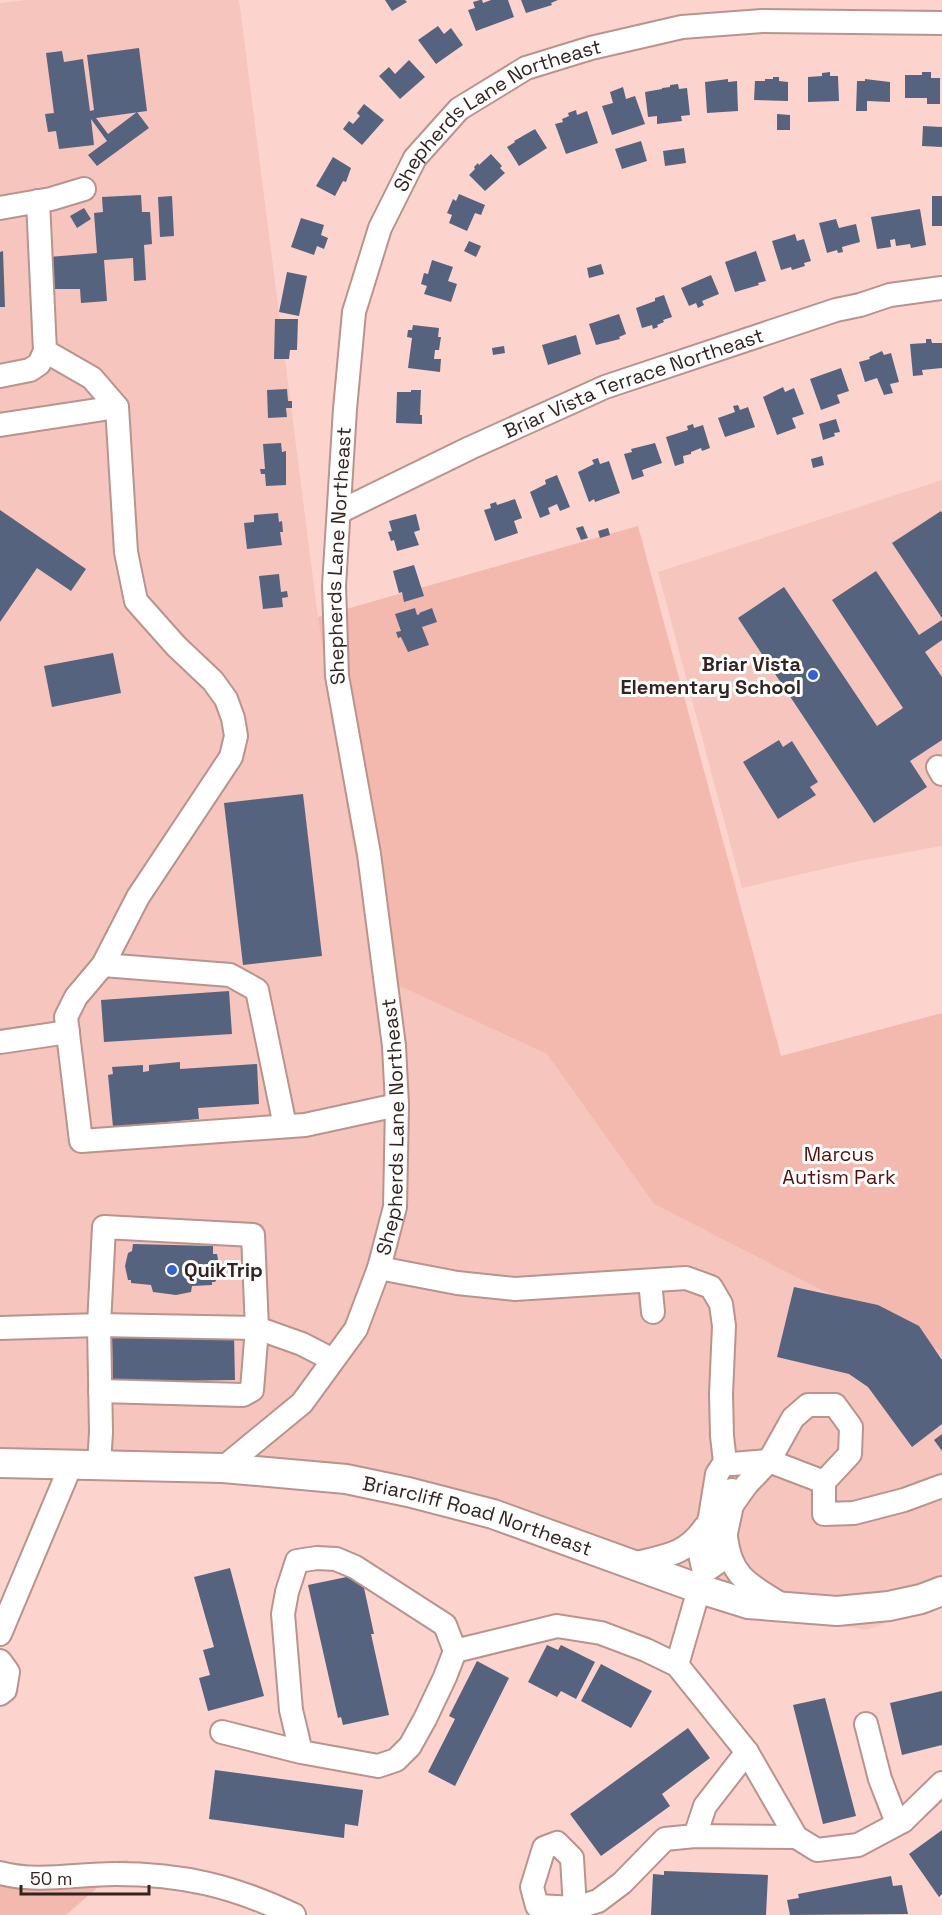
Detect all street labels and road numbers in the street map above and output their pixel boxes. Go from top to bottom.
street label: Shepherds Lane Northeast [387,33,604,196]
street label: Briar Vista Terrace Northeast [499,322,767,444]
street label: Shepherds Lane Northeast [321,426,357,687]
street label: Shepherds Lane Northeast [370,997,410,1258]
street label: Briarcliff Road Northeast [360,1470,596,1562]

